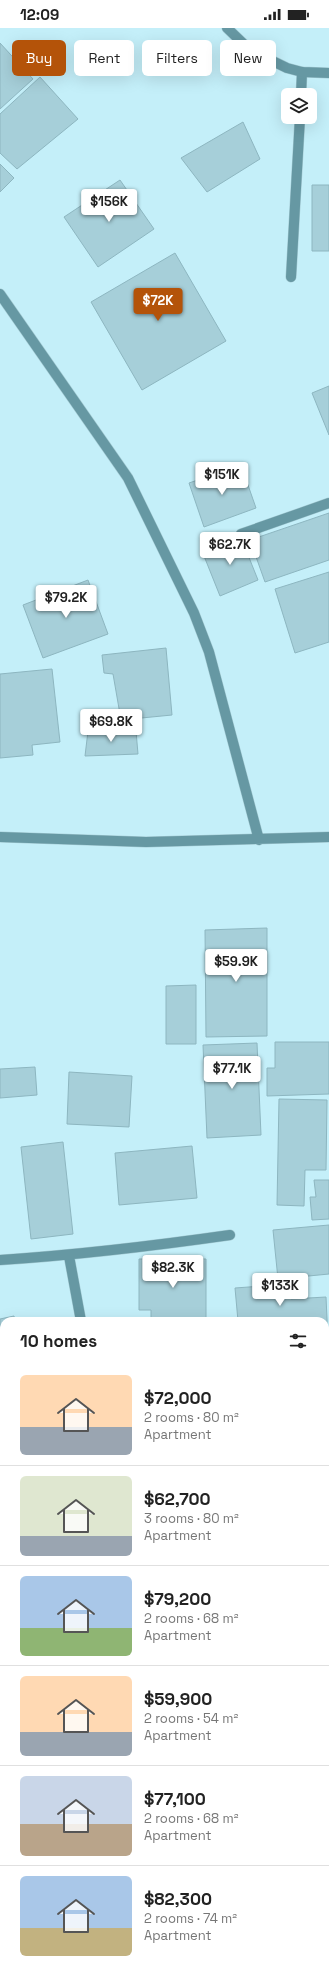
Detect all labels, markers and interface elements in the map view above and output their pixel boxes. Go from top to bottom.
text: 12:09 [20,5,59,24]
chip: Buy [12,40,66,76]
chip: Rent [74,40,134,76]
chip: Filters [142,40,212,76]
chip: New [220,40,276,76]
map controls [281,88,317,124]
button: layers [281,88,317,124]
pin: $156K [81,189,137,223]
text: $156K [90,193,128,210]
pin: $72K [134,288,182,322]
text: $72K [143,292,173,309]
pin: $151K [194,462,250,496]
text: $151K [204,466,240,483]
pin: $62.7K [197,532,263,566]
text: $62.7K [209,536,251,553]
pin: $79.2K [33,585,99,619]
text: $79.2K [45,589,87,606]
pin: $69.8K [78,709,144,743]
text: $69.8K [89,713,133,730]
pin: $59.9K [203,949,269,983]
text: $59.9K [214,953,258,970]
pin: $77.1K [199,1056,265,1090]
text: $77.1K [213,1060,251,1077]
pin: $82.3K [140,1255,206,1289]
text: $82.3K [151,1259,195,1276]
pin: $133K [252,1273,308,1307]
text: $133K [261,1277,299,1294]
text: 10 homes [20,1330,97,1352]
icon: filters [287,1330,309,1352]
text: $72,000 [144,1387,212,1409]
icon: home [52,1391,100,1439]
text: 2 rooms · 80 m² [144,1409,239,1426]
text: Apartment [144,1426,212,1443]
text: $62,700 [144,1488,211,1510]
icon: home [52,1492,100,1540]
text: 3 rooms · 80 m² [144,1510,239,1527]
text: Apartment [144,1527,212,1544]
text: $79,200 [144,1588,211,1610]
icon: home [52,1592,100,1640]
text: 2 rooms · 68 m² [144,1610,238,1627]
text: Apartment [144,1627,212,1644]
text: $59,900 [144,1688,212,1710]
icon: home [52,1692,100,1740]
text: 2 rooms · 54 m² [144,1710,238,1727]
text: Apartment [144,1727,212,1744]
text: $77,100 [144,1788,206,1810]
icon: home [52,1792,100,1840]
text: 2 rooms · 68 m² [144,1810,238,1827]
text: Apartment [144,1827,212,1844]
text: $82,300 [144,1888,212,1910]
icon: home [52,1892,100,1940]
text: 2 rooms · 74 m² [144,1910,237,1927]
text: Apartment [144,1927,212,1944]

